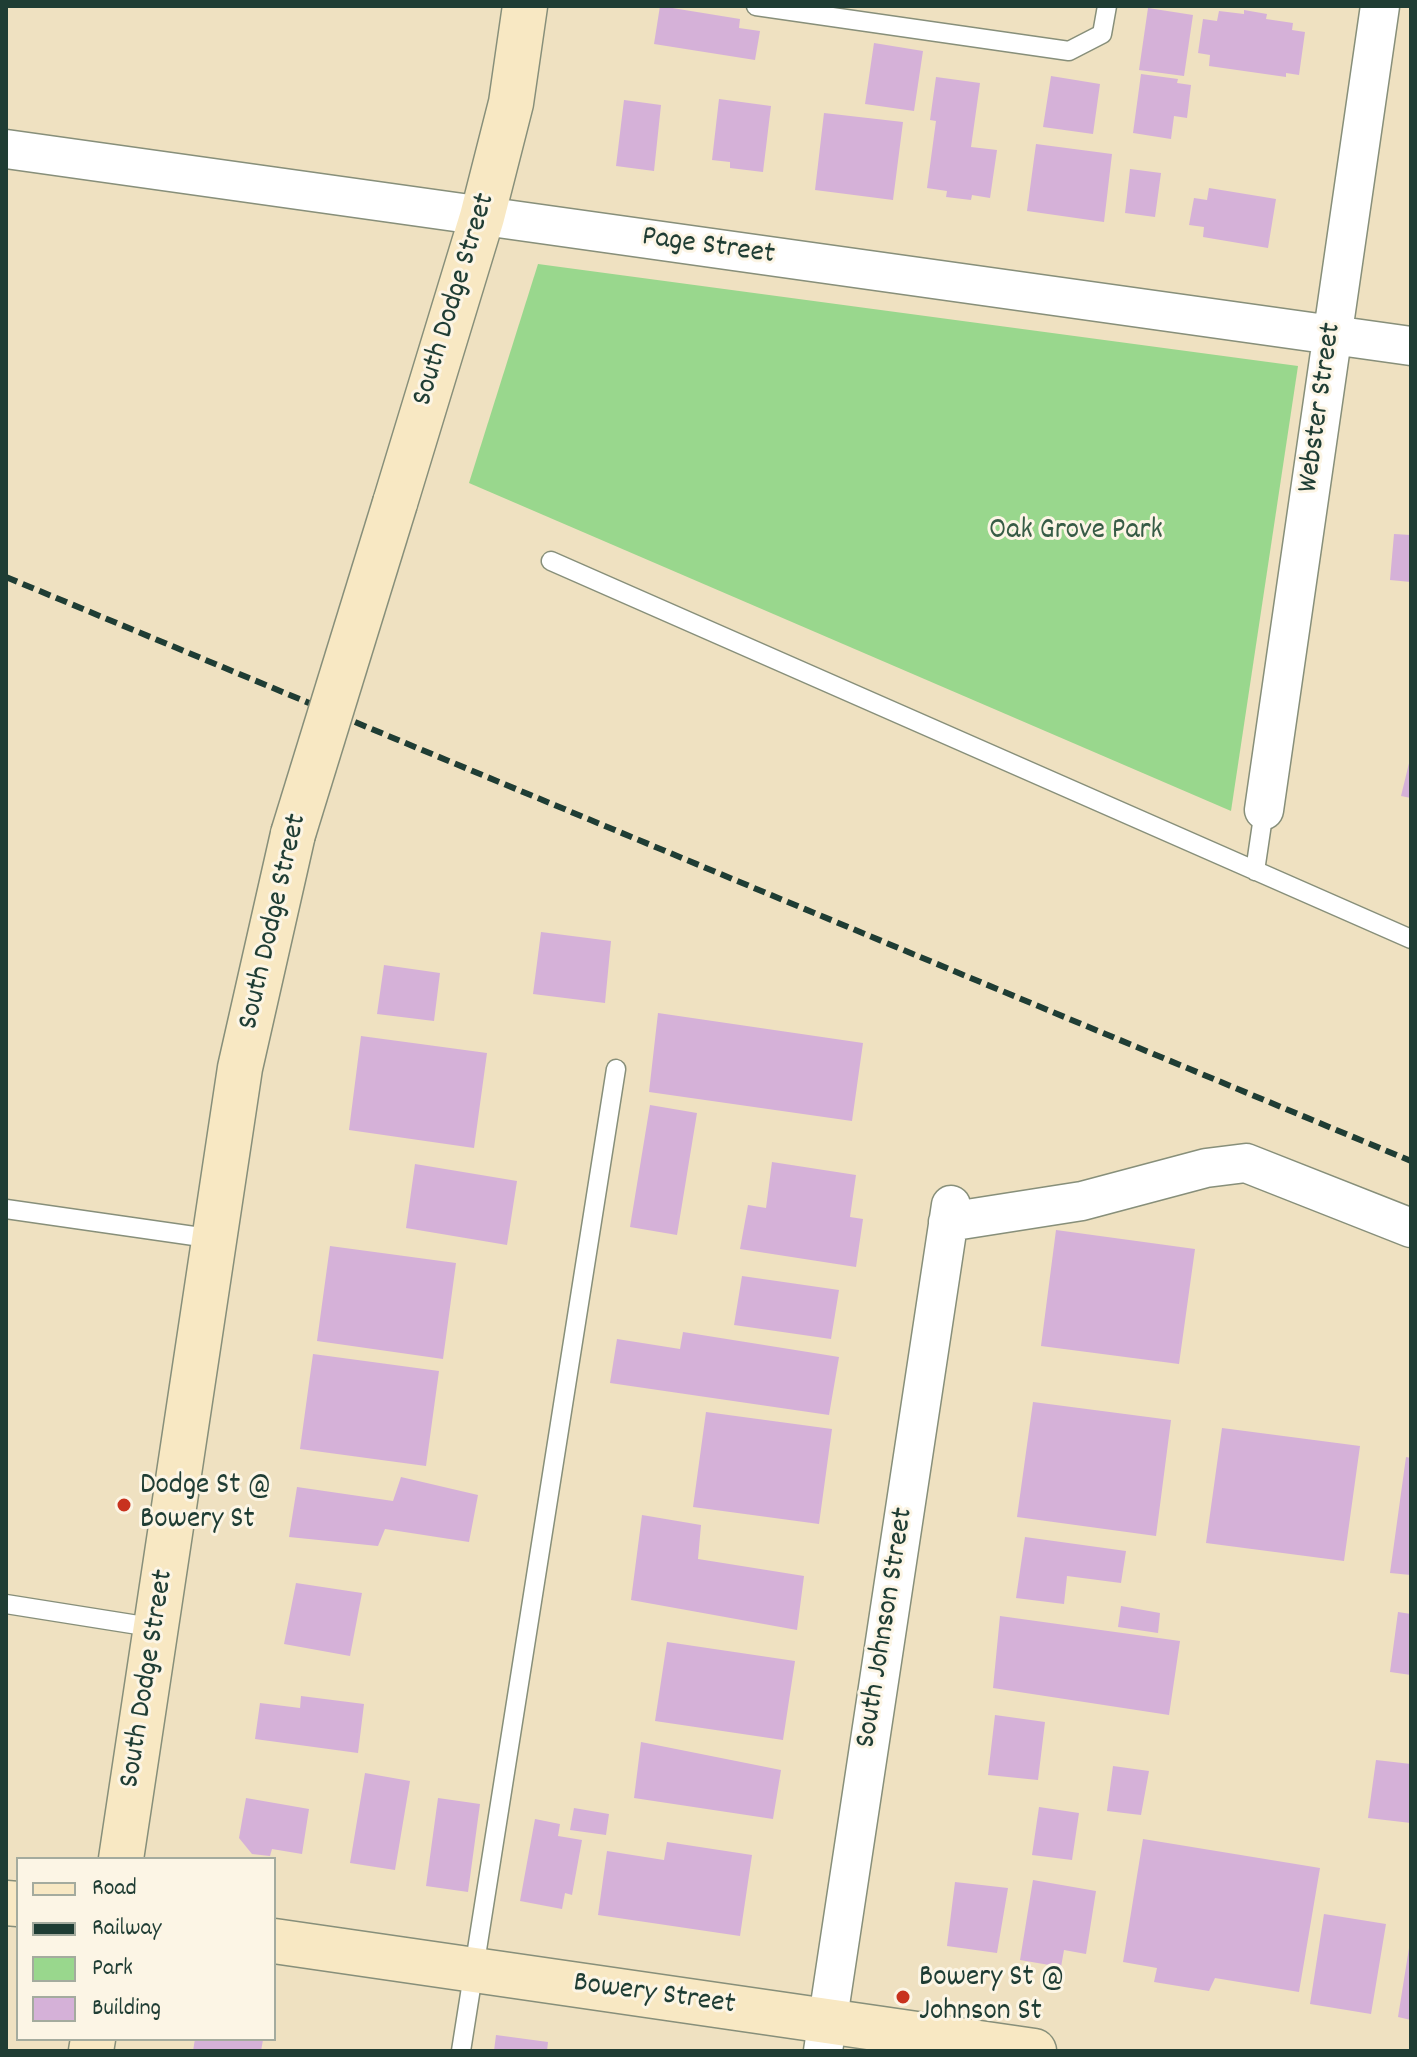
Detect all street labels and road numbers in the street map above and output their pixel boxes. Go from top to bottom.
street label: South Dodge Street [407,189,505,411]
street label: Page Street [639,221,777,275]
street label: Webster Street [1292,321,1352,495]
street label: South Dodge Street [233,811,317,1033]
street label: South Johnson Street [850,1505,924,1751]
street label: South Dodge Street [114,1567,184,1791]
street label: Bowery Street [571,1967,737,2025]

